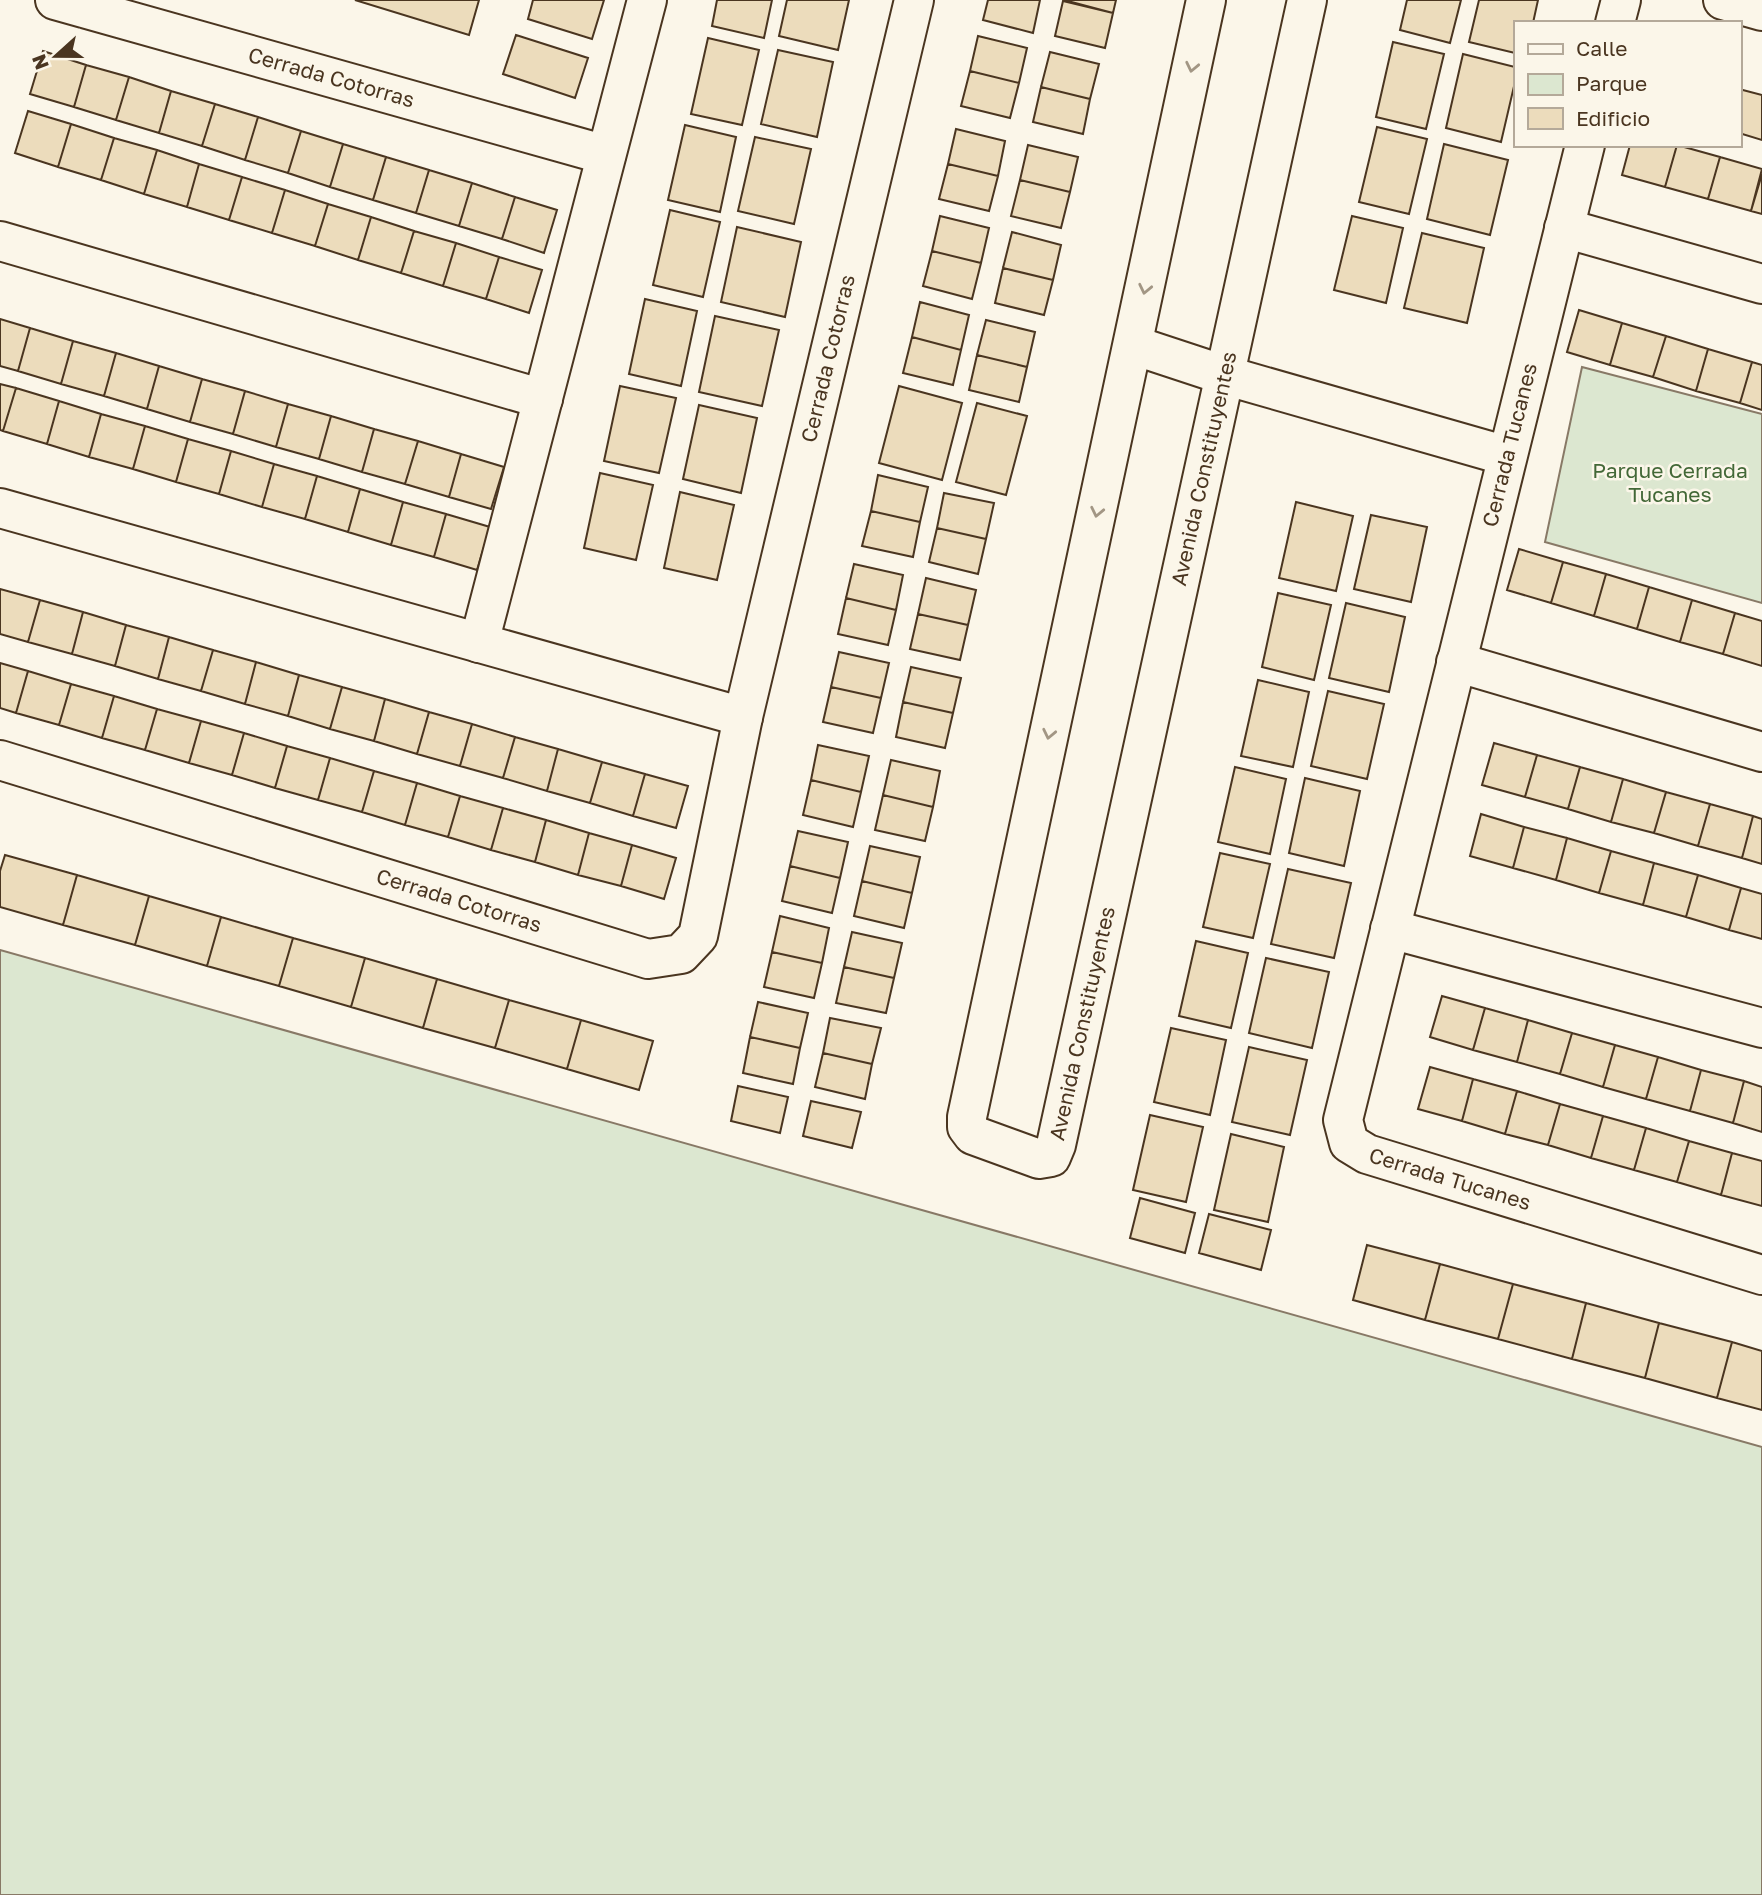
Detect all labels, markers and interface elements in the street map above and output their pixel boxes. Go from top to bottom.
north arrow [21,21,91,91]
legend [1514,21,1741,147]
text: Calle [1576,35,1628,61]
street label: Cerrada Cotorras [245,41,418,113]
text: N [26,51,53,73]
one-way arrow [1185,61,1200,73]
text: Parque [1576,70,1647,96]
text: Edificio [1576,105,1650,131]
street label: Cerrada Cotorras [795,272,860,445]
one-way arrow [1138,283,1153,295]
street label: Avenida Constituyentes [1165,349,1242,588]
street label: Cerrada Tucanes [1476,360,1542,529]
park label: Parque Cerrada Tucanes [1592,457,1748,507]
one-way arrow [1090,506,1105,518]
one-way arrow [1043,728,1058,740]
street label: Cerrada Cotorras [373,862,545,938]
street label: Avenida Constituyentes [1043,904,1120,1143]
street label: Cerrada Tucanes [1366,1141,1534,1215]

